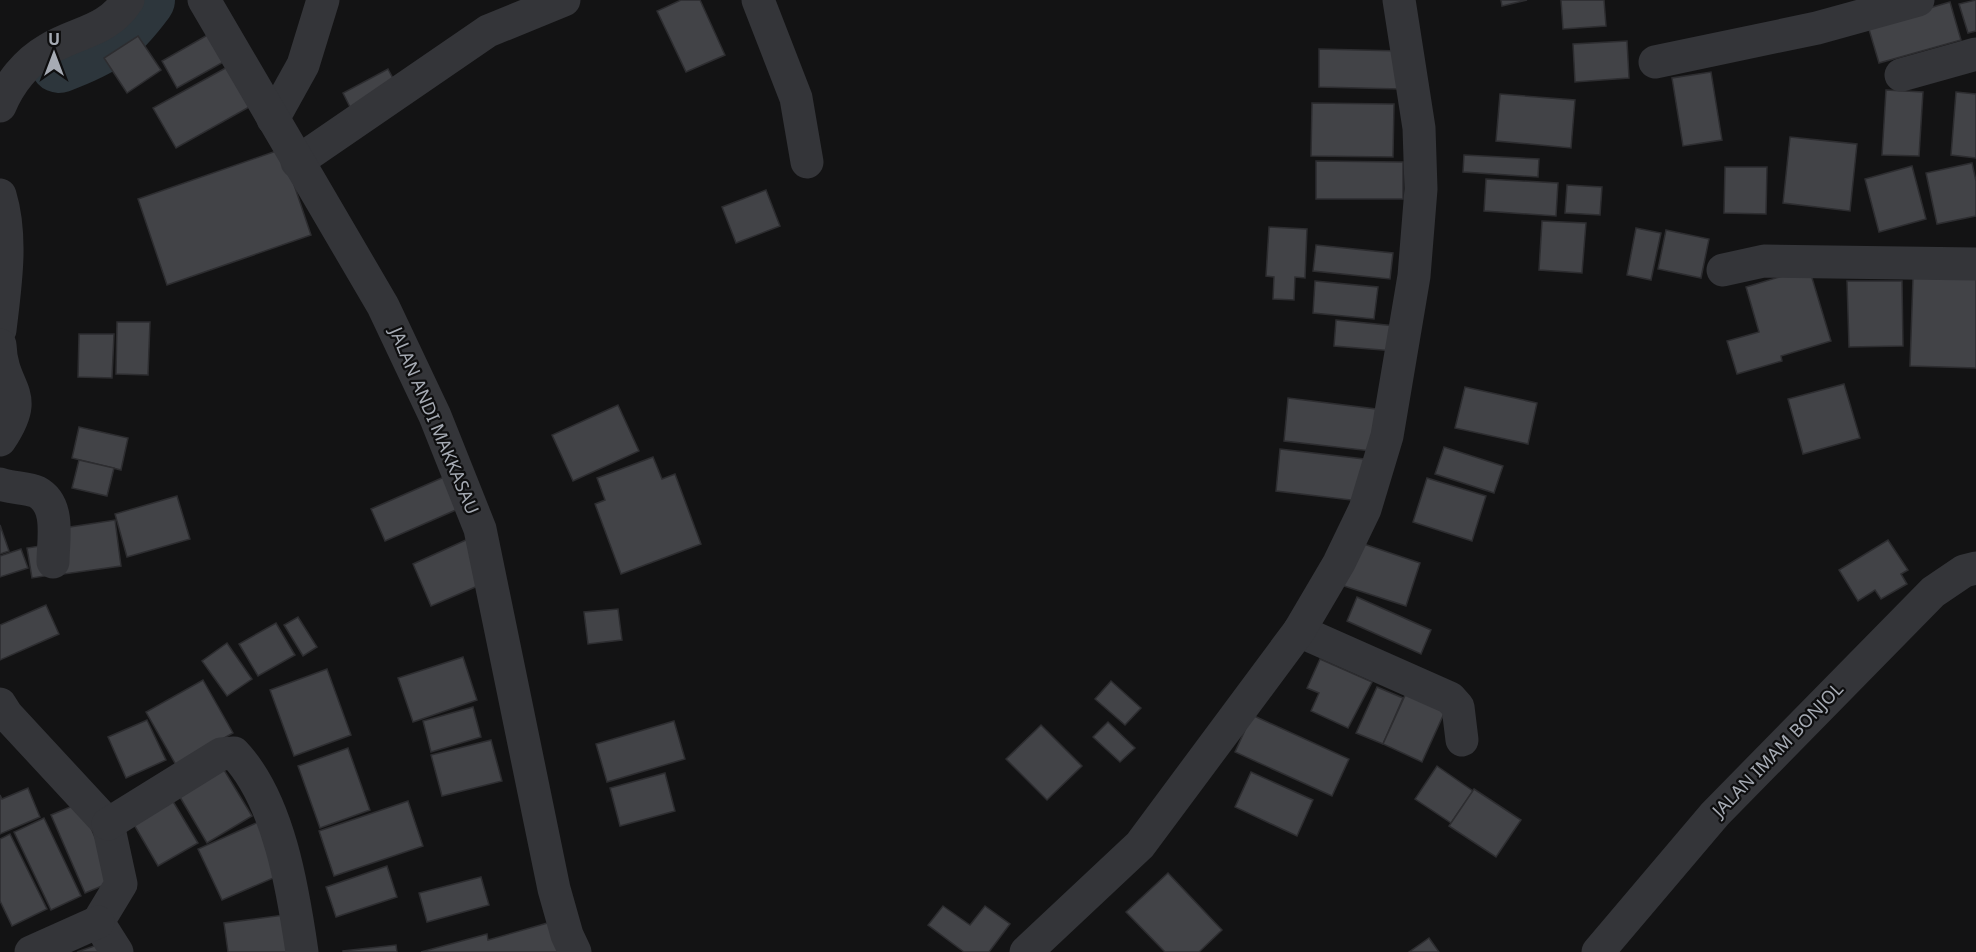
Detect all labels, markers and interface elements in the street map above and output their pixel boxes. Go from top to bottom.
north arrow [24,24,84,84]
text: U [48,28,60,50]
street label: JALAN ANDI MAKKASAU [384,322,485,518]
street label: JALAN IMAM BONJOL [1705,677,1848,823]

